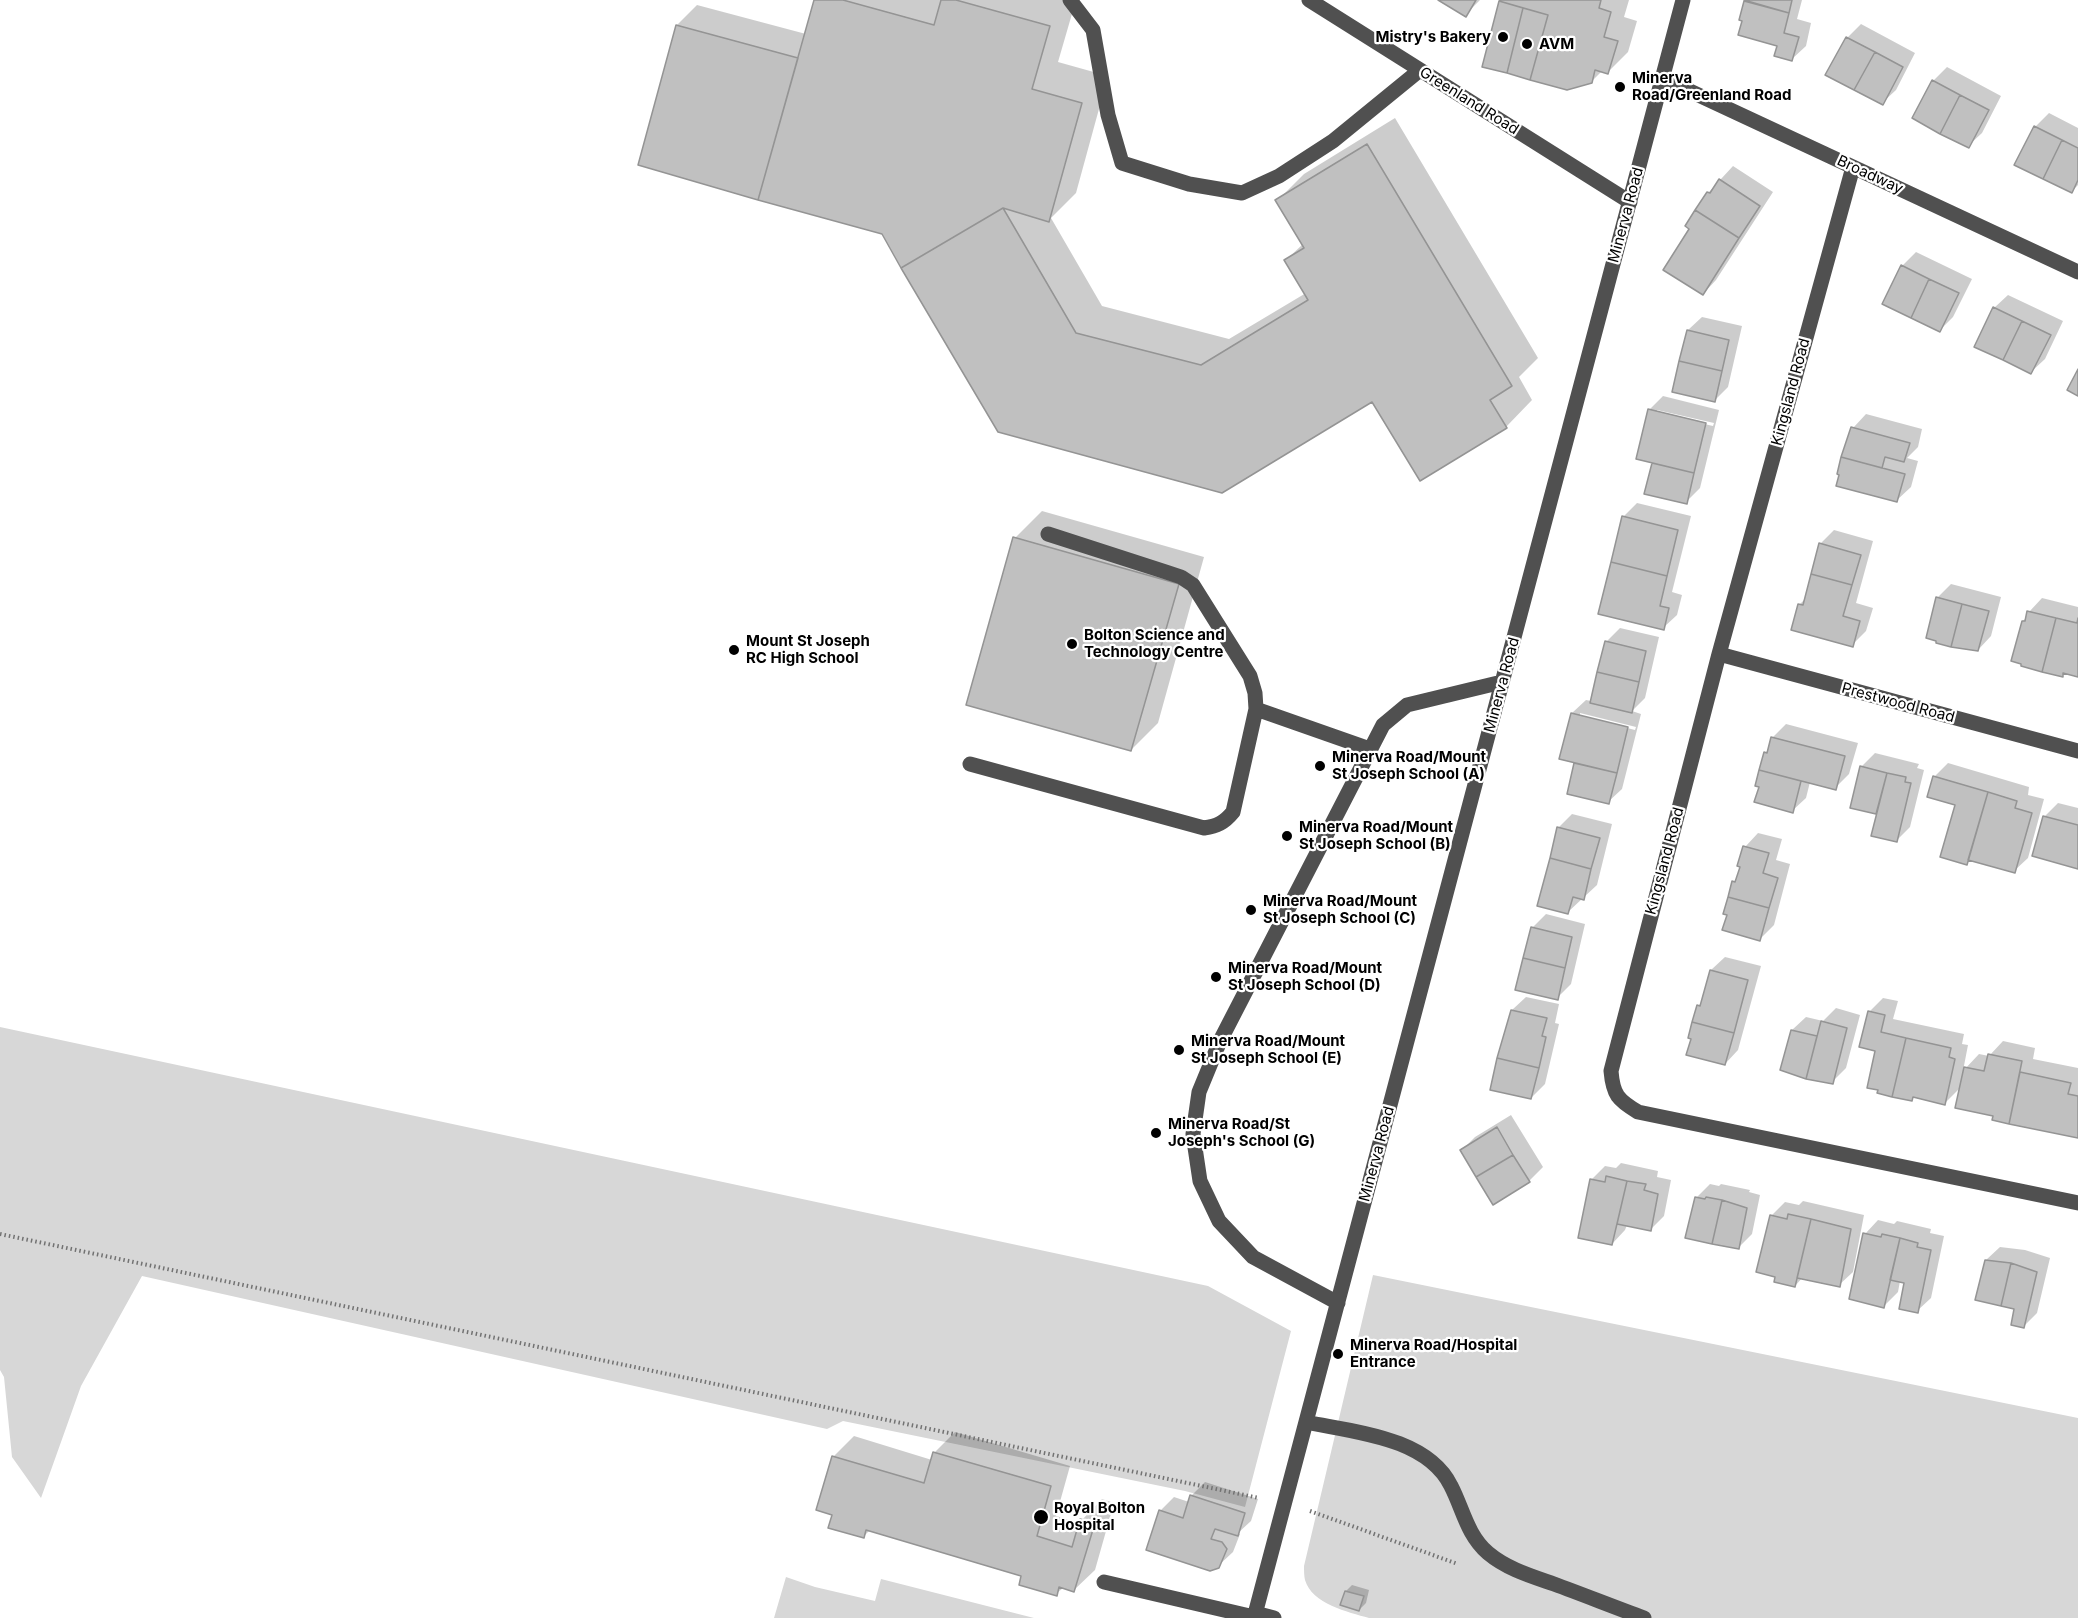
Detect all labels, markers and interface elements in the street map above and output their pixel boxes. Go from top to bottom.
place label: Mistry's Bakery [1375,28,1491,46]
marker: Mistry's Bakery [1496,30,1510,44]
place label: AVM [1539,35,1574,53]
marker: AVM [1520,37,1534,51]
street label: Greenland Road [1416,63,1522,139]
place label: Minerva Road/Greenland Road [1632,69,1792,104]
marker: Minerva Road/Greenland Road [1613,80,1627,94]
street label: Broadway [1834,152,1906,198]
street label: Minerva Road [1605,165,1647,265]
street label: Kingsland Road [1768,336,1814,448]
place label: Bolton Science and Technology Centre [1084,626,1225,661]
place label: Mount St Joseph RC High School [746,632,870,667]
street label: Minerva Road [1481,635,1523,735]
marker: Bolton Science and Technology Centre [1065,637,1079,651]
marker: Mount St Joseph RC High School [727,643,741,657]
street label: Prestwood Road [1839,679,1957,727]
place label: Minerva Road/Mount St Joseph School (A) [1332,748,1486,783]
marker: Minerva Road/Mount St Joseph School (A) [1313,759,1327,773]
street label: Kingsland Road [1642,805,1688,917]
place label: Minerva Road/Mount St Joseph School (B) [1299,818,1453,853]
marker: Minerva Road/Mount St Joseph School (B) [1280,829,1294,843]
place label: Minerva Road/Mount St Joseph School (C) [1263,892,1417,927]
marker: Minerva Road/Mount St Joseph School (C) [1244,903,1258,917]
place label: Minerva Road/Mount St Joseph School (D) [1228,959,1382,994]
marker: Minerva Road/Mount St Joseph School (D) [1209,970,1223,984]
place label: Minerva Road/Mount St Joseph School (E) [1191,1032,1345,1067]
marker: Minerva Road/Mount St Joseph School (E) [1172,1043,1186,1057]
street label: Minerva Road [1356,1104,1398,1204]
place label: Minerva Road/St Joseph's School (G) [1168,1115,1315,1150]
marker: Minerva Road/St Joseph's School (G) [1149,1126,1163,1140]
place label: Minerva Road/Hospital Entrance [1350,1336,1517,1371]
marker: Minerva Road/Hospital Entrance [1331,1347,1345,1361]
place label: Royal Bolton Hospital [1054,1499,1145,1534]
marker: Royal Bolton Hospital [1032,1508,1050,1526]

